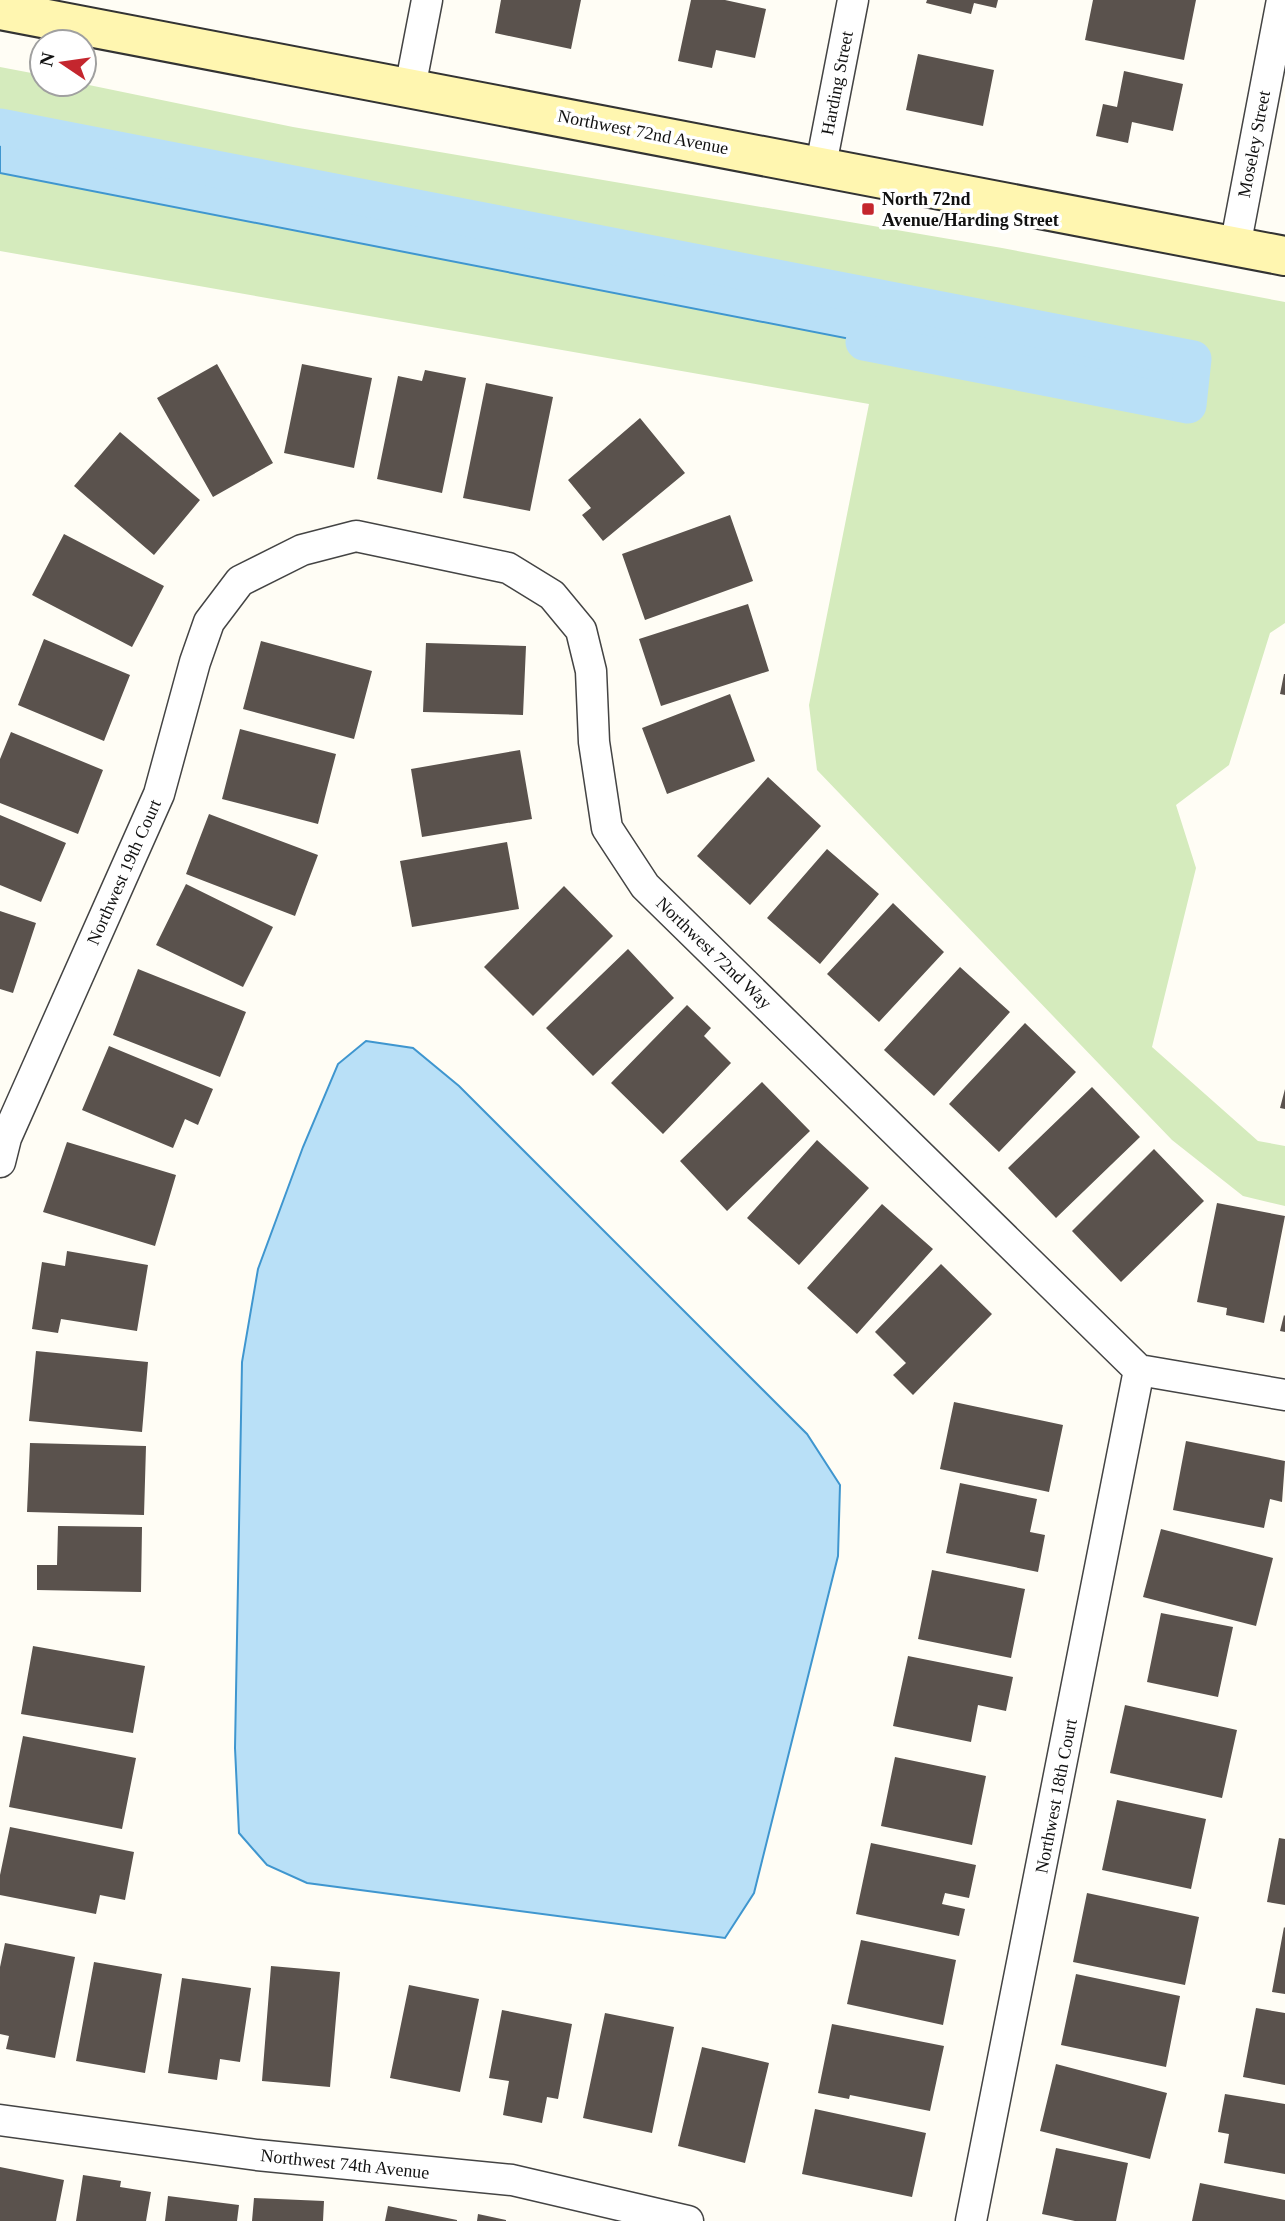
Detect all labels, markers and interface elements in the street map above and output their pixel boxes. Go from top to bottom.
north arrow [28,28,98,98]
street label: Harding Street [817,29,857,137]
text: N [35,50,59,68]
street label: Moseley Street [1234,89,1274,199]
street label: Northwest 72nd Avenue [556,106,730,158]
place label: North 72nd Avenue/Harding Street [882,189,1059,230]
marker: North 72nd Avenue/Harding Street [860,201,876,217]
street label: Northwest 19th Court [83,796,165,948]
street label: Northwest 72nd Way [652,893,776,1013]
street label: Northwest 18th Court [1031,1717,1081,1875]
street label: Northwest 74th Avenue [260,2145,430,2183]

